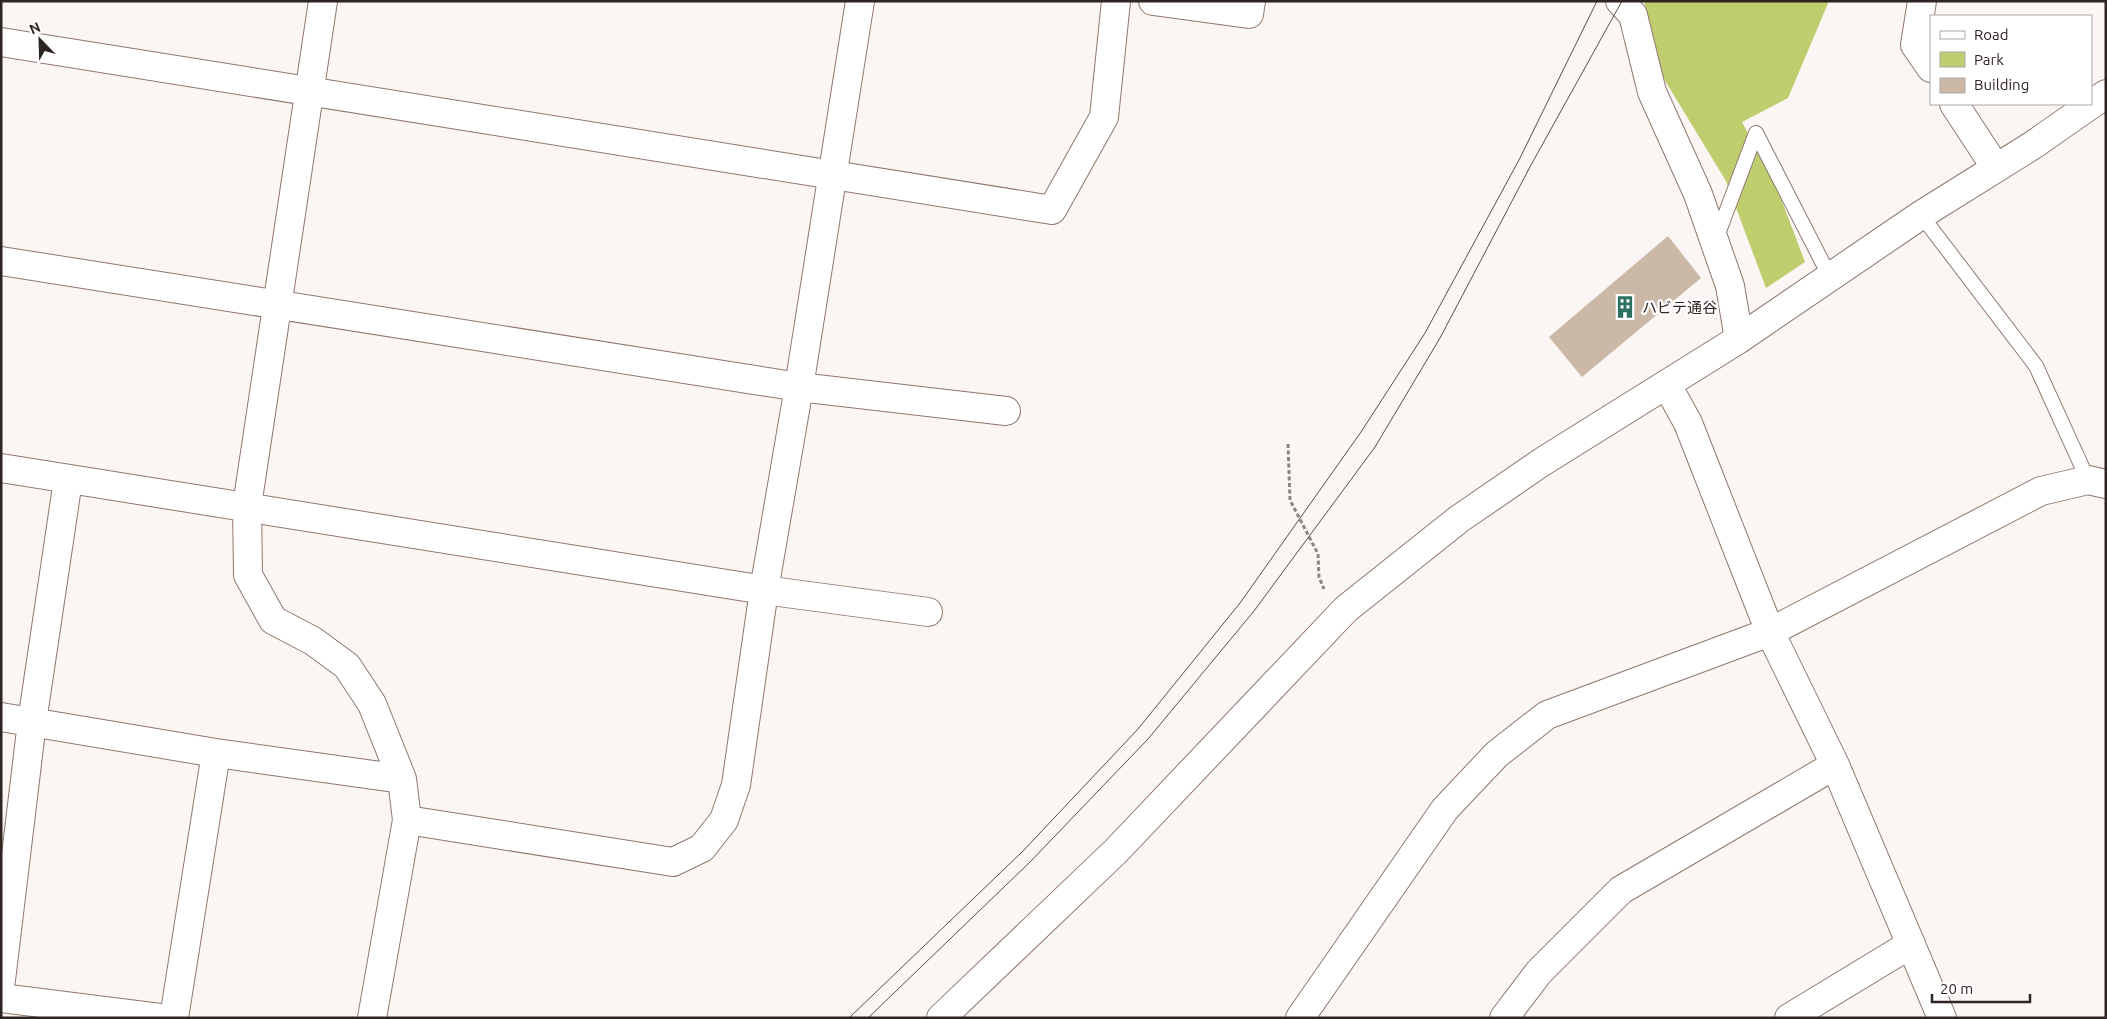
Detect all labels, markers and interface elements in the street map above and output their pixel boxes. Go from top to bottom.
north arrow [15,15,65,65]
legend [1930,15,2092,105]
text: N [27,19,43,37]
text: Road [1974,26,2009,43]
text: Park [1974,51,2004,68]
text: Building [1974,76,2029,93]
building icon: ハビテ通谷 [1612,294,1638,320]
place label: ハビテ通谷 [1642,299,1717,316]
scale bar [1932,972,2030,1004]
text: 20 m [1940,980,1973,997]

